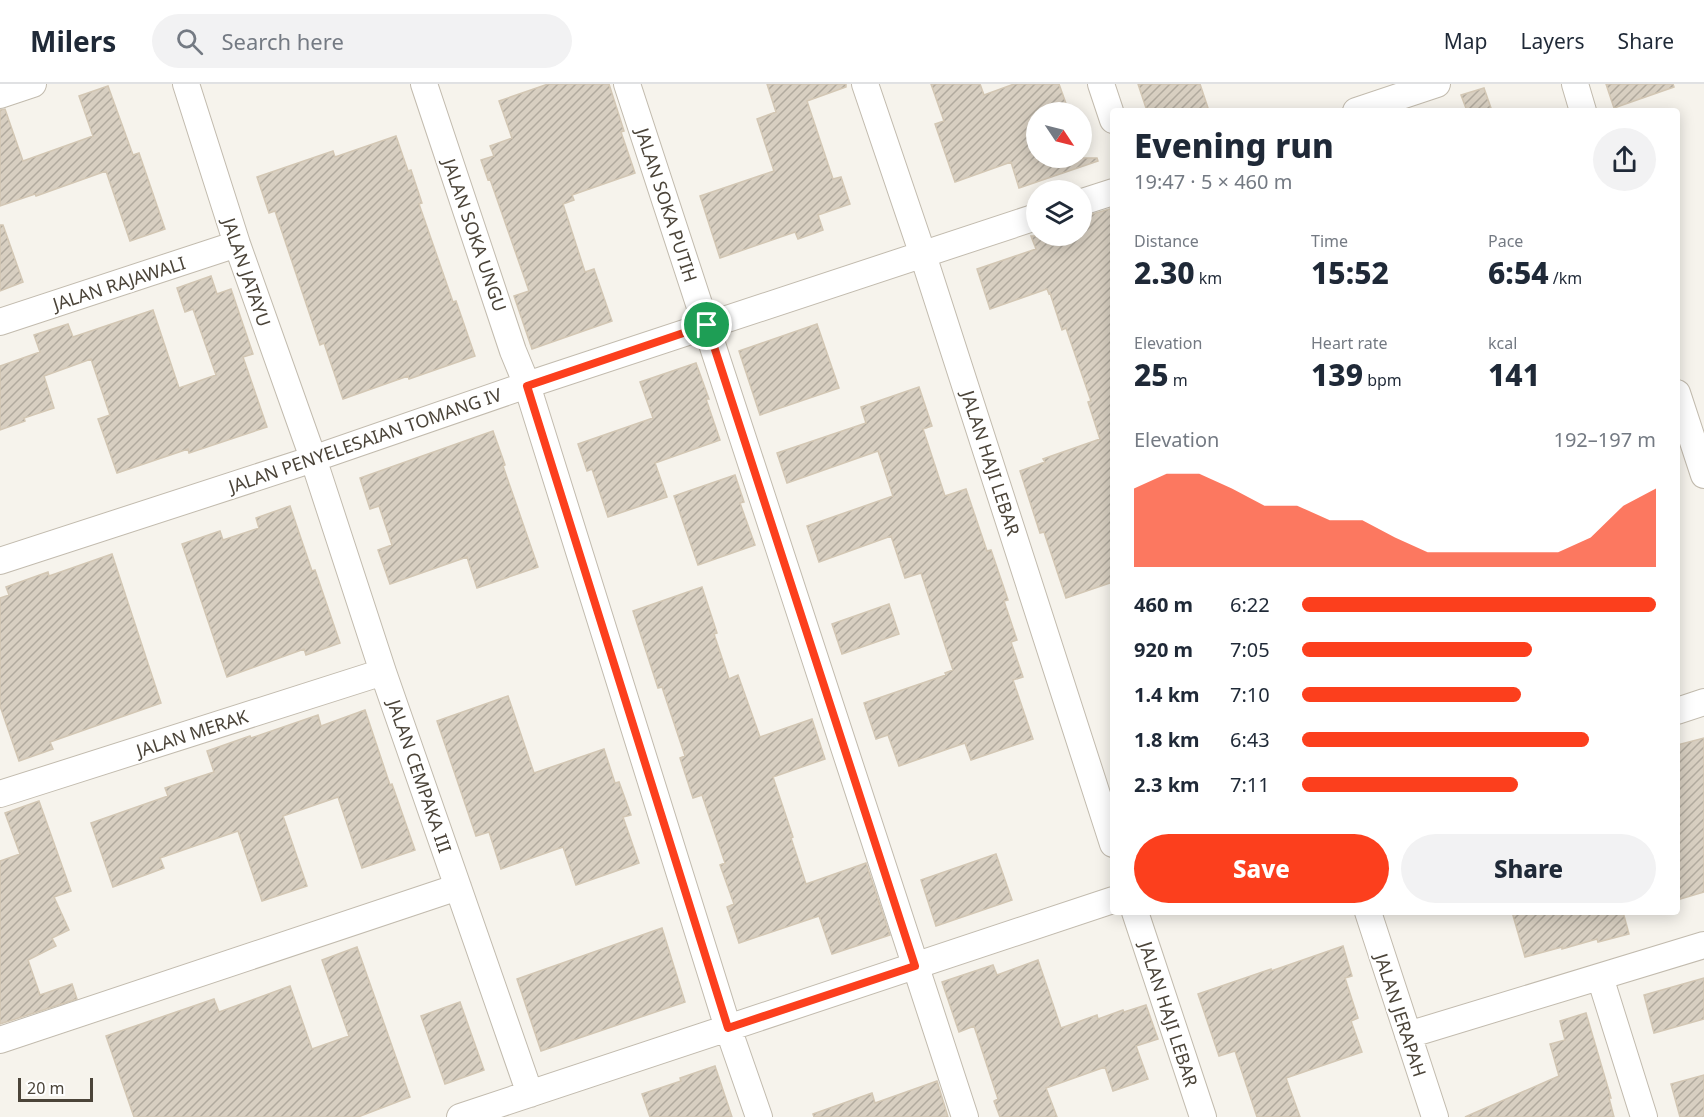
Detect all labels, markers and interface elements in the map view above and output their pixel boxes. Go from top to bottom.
search box [152,14,572,68]
text: Milers [30,22,116,60]
icon: search [173,25,206,58]
text: Search here [221,26,344,56]
text: Map [1444,27,1488,55]
text: Layers [1521,27,1585,55]
text: Share [1618,27,1674,55]
north arrow [1026,102,1092,168]
map controls [1026,102,1092,246]
street label: JALAN SOKA PUTIH [630,123,703,285]
text: Evening run [1134,123,1334,168]
button: share [1593,128,1656,191]
street label: JALAN SOKA UNGU [437,154,512,315]
text: 19:47 · 5 × 460 m [1134,168,1292,195]
button: layers [1026,180,1092,246]
street label: JALAN JATAYU [217,213,277,330]
text: Distance [1134,230,1199,252]
text: Time [1311,230,1348,252]
text: Pace [1488,230,1523,252]
street label: JALAN RAJAWALI [48,250,188,316]
text: 2.30 [1134,252,1195,293]
text: 15:52 [1311,252,1389,293]
text: 6:54 [1488,252,1549,293]
text: km [1195,267,1222,289]
text: /km [1549,267,1582,289]
pin [681,299,732,350]
icon: arrive [690,308,723,341]
text: Elevation [1134,332,1202,354]
text: Heart rate [1311,332,1387,354]
text: kcal [1488,332,1517,354]
text: 25 [1134,354,1169,395]
text: 139 [1311,354,1363,395]
text: 141 [1488,354,1540,395]
text: m [1169,369,1188,391]
text: bpm [1363,369,1402,391]
street label: JALAN PENYELESAIAN TOMANG IV [223,382,505,499]
street label: JALAN HAJI LEBAR [956,386,1026,539]
text: Elevation [1134,426,1219,453]
text: 192–197 m [1553,426,1656,453]
text: 460 m [1134,591,1193,618]
text: 6:22 [1230,591,1270,618]
text: 920 m [1134,636,1193,663]
text: 7:05 [1230,636,1270,663]
text: 1.4 km [1134,681,1200,708]
text: 7:10 [1230,681,1270,708]
street label: JALAN CEMPAKA III [382,694,457,856]
street label: JALAN MERAK [131,703,252,763]
text: 1.8 km [1134,726,1200,753]
text: 6:43 [1230,726,1270,753]
text: 2.3 km [1134,771,1200,798]
text: 7:11 [1230,771,1270,798]
button: Save [1134,834,1389,903]
button: Share [1401,834,1656,903]
street label: JALAN HAJI LEBAR [1134,937,1204,1090]
street label: JALAN JERAPAH [1369,948,1432,1080]
scale bar [18,1075,93,1102]
text: 20 m [27,1077,64,1099]

